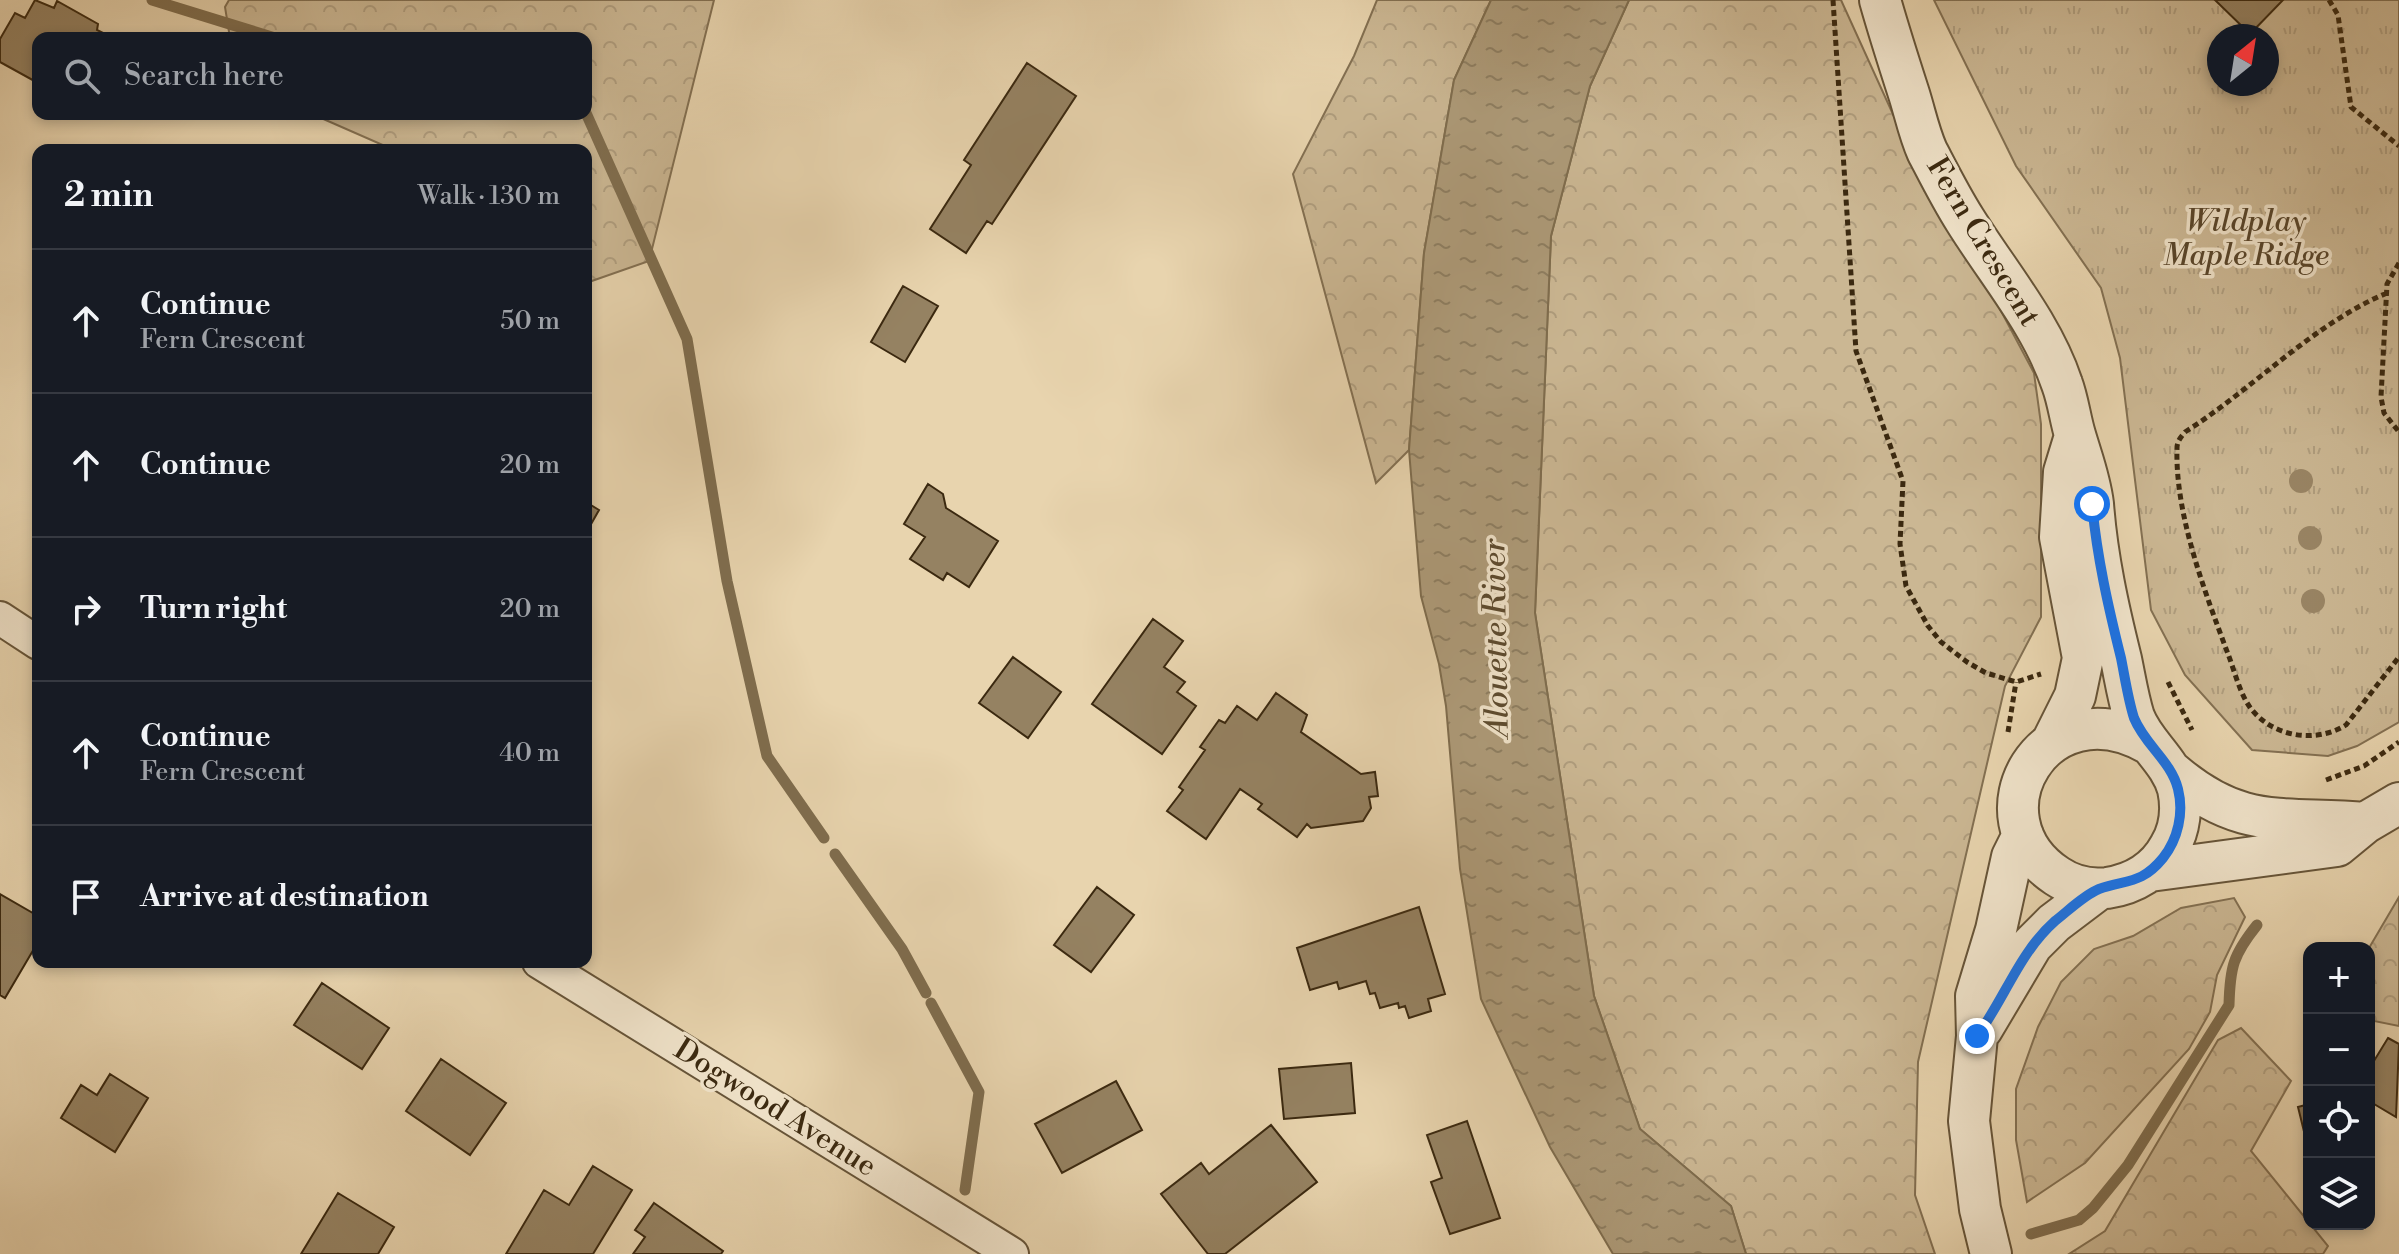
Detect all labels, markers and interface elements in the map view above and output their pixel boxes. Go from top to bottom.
north arrow [2207,24,2279,96]
search box [32,32,592,120]
icon: search [60,54,104,98]
text: Search here [124,57,284,95]
street label: Fern Crescent [1918,150,2049,334]
text: 2 min [64,175,153,217]
text: Walk · 130 m [418,180,560,212]
park label: Wildplay Maple Ridge [2163,203,2329,275]
text: Continue [140,286,271,324]
icon: ahead [64,299,108,343]
text: 50 m [500,305,560,337]
text: Fern Crescent [140,324,305,356]
icon: ahead [64,443,108,487]
text: Continue [140,446,271,484]
text: 20 m [500,449,560,481]
route start [2074,486,2110,522]
water label: Alouette River [1474,537,1518,741]
icon: right [64,587,108,631]
text: Turn right [140,590,287,628]
text: 20 m [500,593,560,625]
text: Continue [140,718,271,756]
icon: ahead [64,731,108,775]
text: 40 m [499,737,560,769]
text: Fern Crescent [140,756,305,788]
icon: arrive [64,875,108,919]
text: Arrive at destination [140,878,429,916]
map controls [2303,942,2375,1230]
button: + [2303,942,2375,1014]
button: − [2303,1014,2375,1086]
route end [1959,1018,1995,1054]
street label: Dogwood Avenue [667,1030,883,1186]
button: locate [2303,1086,2375,1158]
button: layers [2303,1158,2375,1230]

